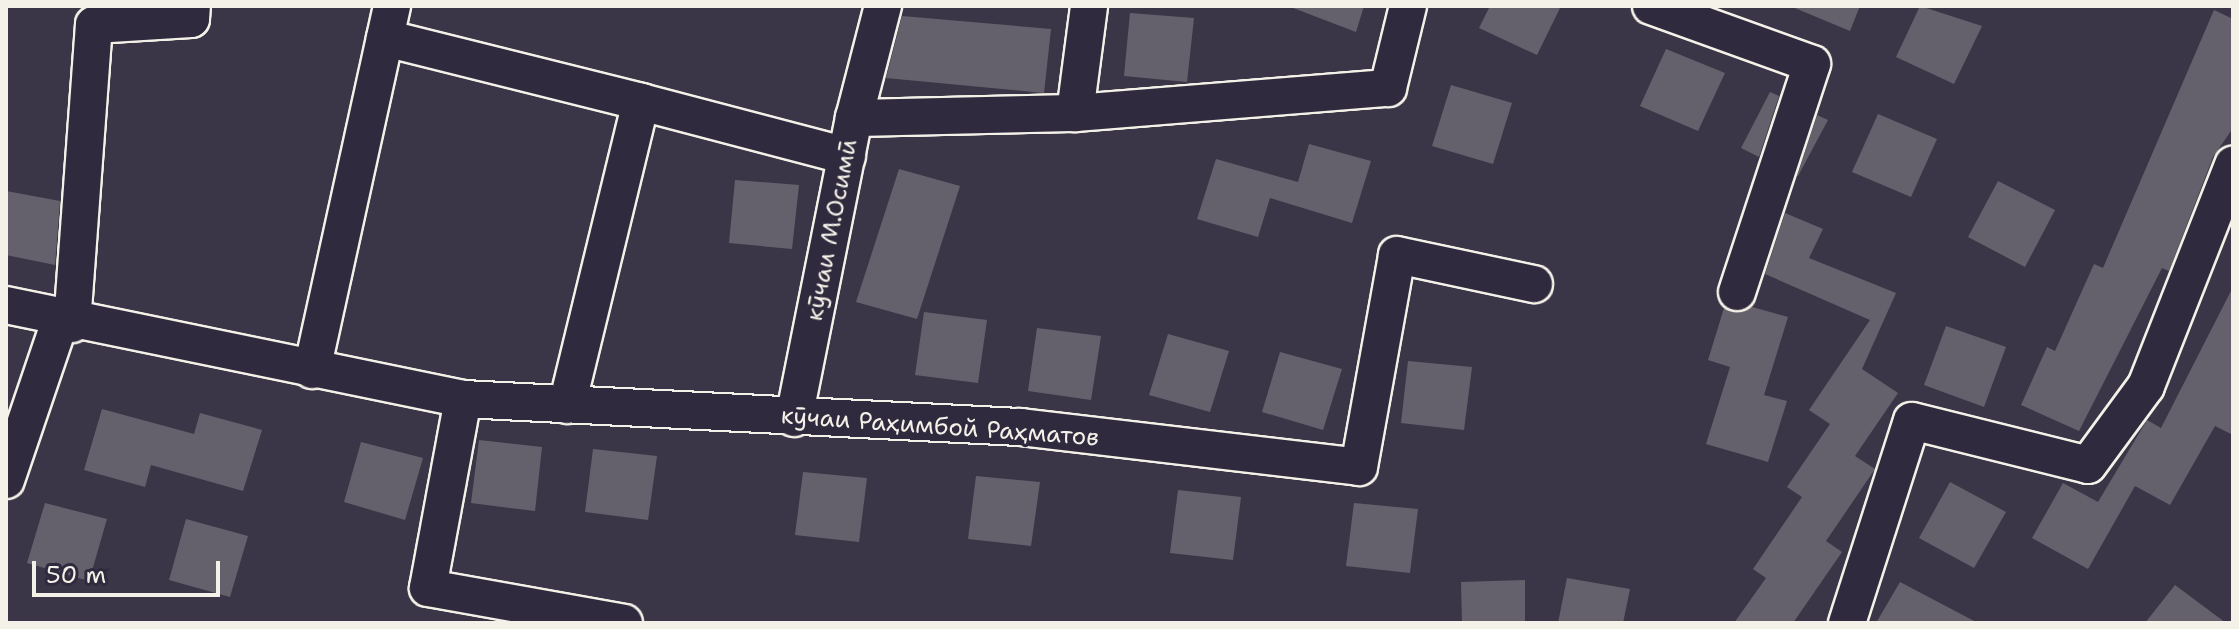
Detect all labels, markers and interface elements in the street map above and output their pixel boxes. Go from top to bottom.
street label: кӯчаи М.Осимӣ [800,137,864,323]
street label: кӯчаи Раҳимбой Раҳматов [780,402,1100,452]
scale bar [36,545,224,595]
text: 50 m [46,559,106,591]

